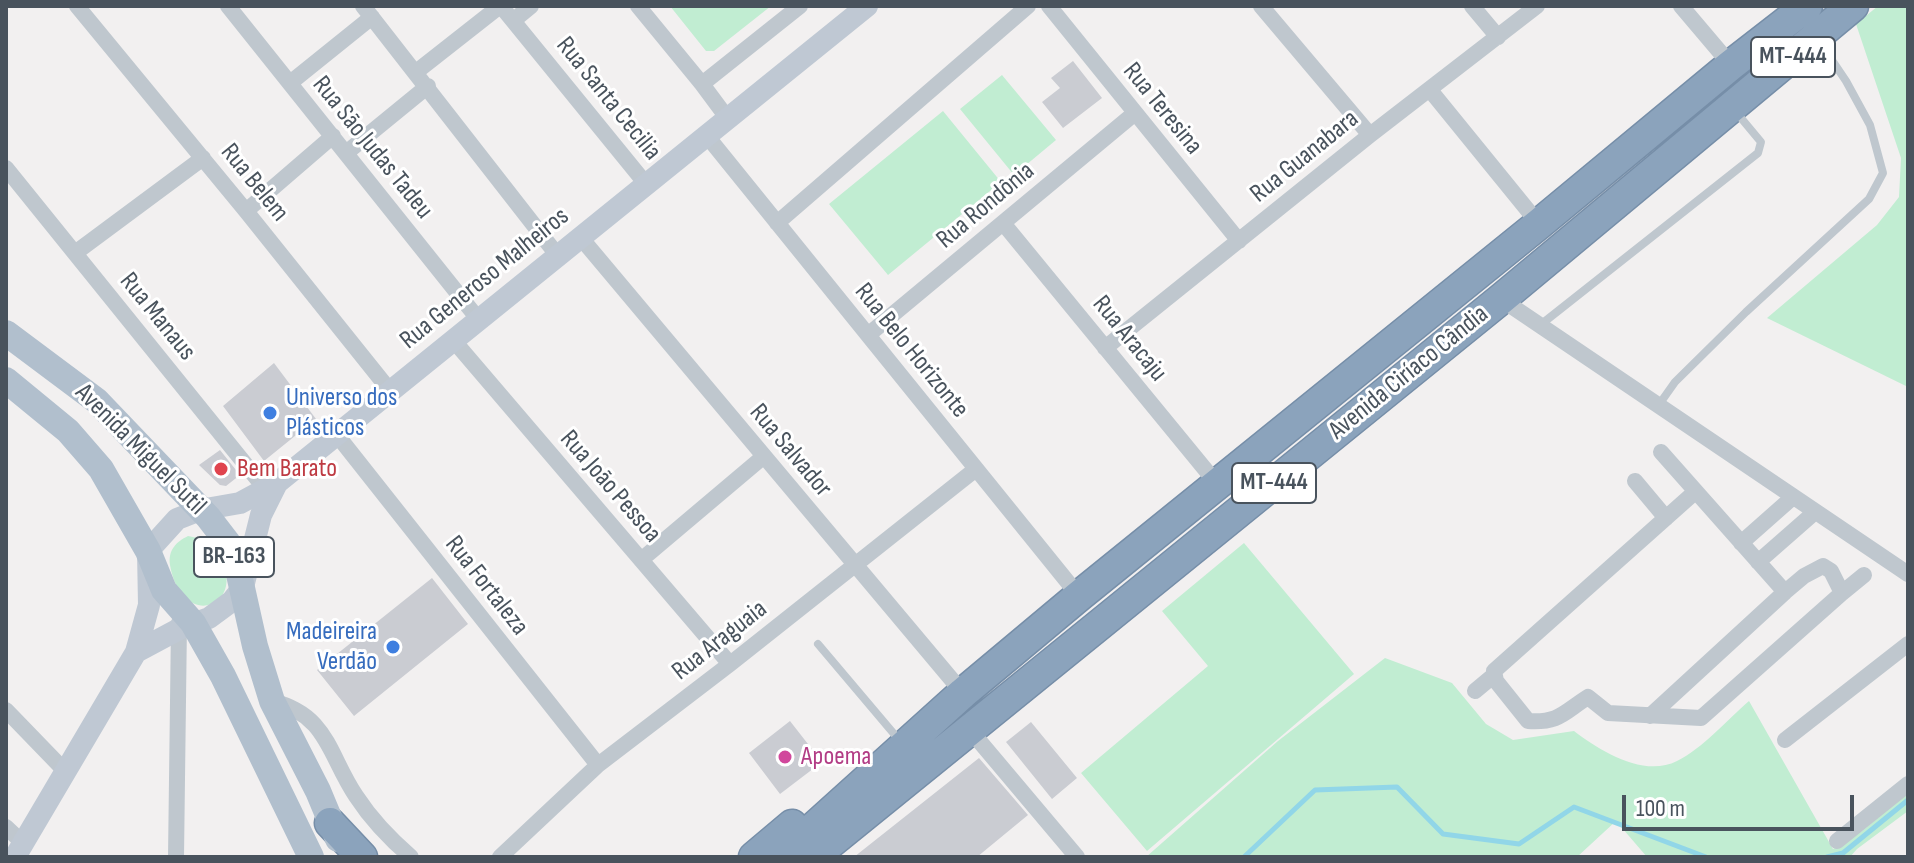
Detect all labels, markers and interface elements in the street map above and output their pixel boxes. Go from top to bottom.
street label: Rua Santa Cecilia [549,31,667,167]
road number: MT-444 [1751,37,1835,77]
street label: Rua Teresina [1116,57,1208,161]
street label: Rua São Judas Tadeu [305,70,439,226]
street label: Rua Guanabara [1245,104,1365,210]
street label: Rua Belem [213,138,295,228]
street label: Rua Rondônia [931,156,1041,256]
street label: Rua Generoso Malheiros [394,201,576,357]
street label: Rua Manaus [112,267,202,367]
street label: Rua Belo Horizonte [847,277,975,425]
street label: Rua Aracaju [1085,290,1173,388]
street label: Avenida Ciríaco Cândia [1323,299,1495,447]
street label: Avenida Miguel Sutil [68,378,212,522]
place label: Universo dos Plásticos [286,382,397,444]
street label: Rua Salvador [742,398,838,504]
marker: Universo dos Plásticos [261,404,279,422]
street label: Rua João Pessoa [553,424,667,550]
place label: Bem Barato [237,453,337,485]
marker: Bem Barato [212,460,230,478]
road number: MT-444 [1232,463,1316,503]
street label: Rua Fortaleza [438,530,534,642]
road number: BR-163 [194,537,274,577]
street label: Rua Araguaia [666,594,774,688]
place label: Madeireira Verdão [286,616,377,678]
marker: Madeireira Verdão [384,638,402,656]
place label: Apoema [801,741,871,773]
marker: Apoema [776,748,794,766]
scale bar [1626,779,1858,829]
text: 100 m [1636,794,1685,823]

